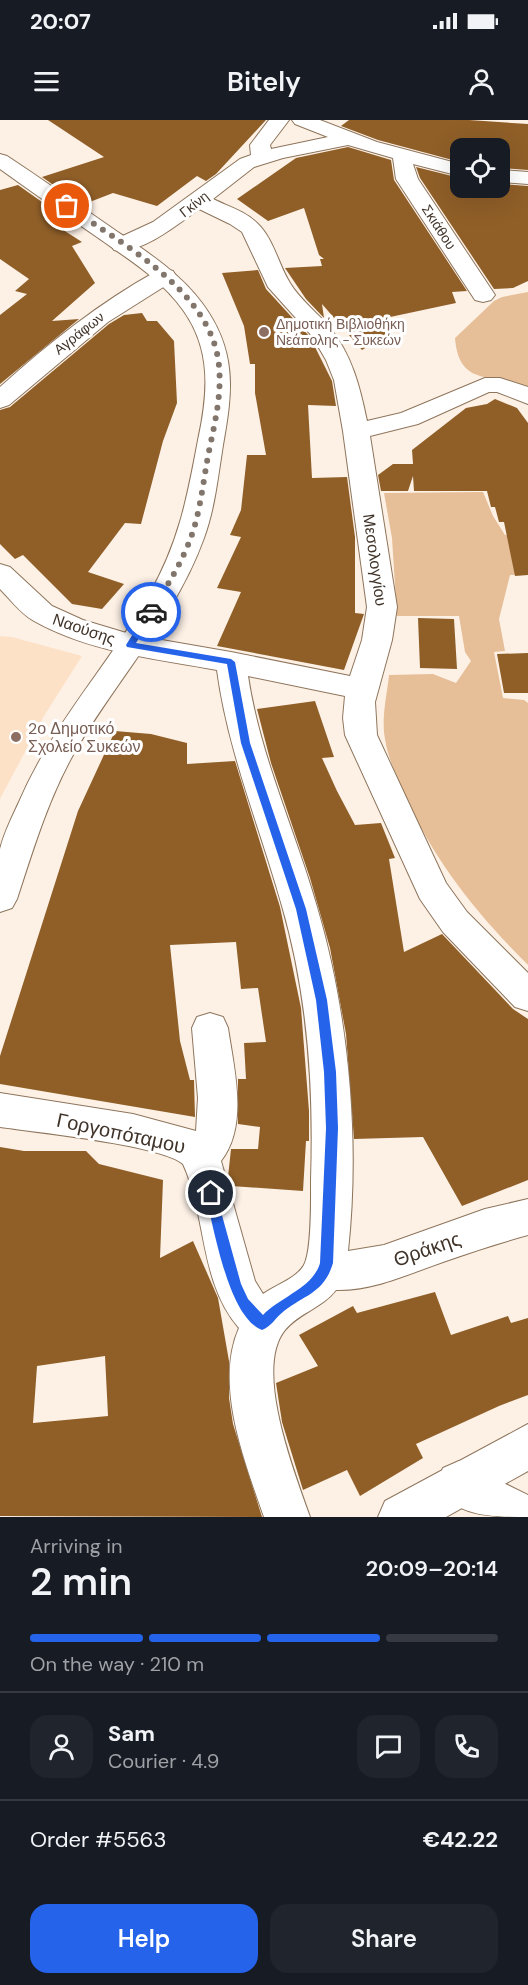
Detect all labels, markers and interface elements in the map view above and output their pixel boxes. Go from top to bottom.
text: 20:07 [30,7,91,36]
text: Bitely [227,64,301,99]
icon: menu [30,65,63,98]
icon: person [465,65,498,98]
map controls [450,138,510,198]
button: locate [450,138,510,198]
pin [41,180,92,231]
street label: Γκίνη [176,187,212,221]
icon: bag [50,189,83,222]
street label: Σκιάθου [418,201,460,253]
street label: Αγράφων [50,308,108,358]
place label: Δημοτική Βιβλιοθήκη Νεάπολης - Συκεών [276,315,405,349]
marker: Δημοτική Βιβλιοθήκη Νεάπολης - Συκεών [257,325,271,339]
street label: Μεσολογγίου [358,513,392,607]
courier [121,582,181,642]
icon: car [135,596,168,629]
street label: Ναούσης [50,609,118,650]
place label: 2ο Δημοτικό Σχολείο Συκεών [28,718,141,757]
marker: 2ο Δημοτικό Σχολείο Συκεών [9,730,23,744]
street label: Γοργοπόταμου [54,1107,188,1159]
pin [185,1167,236,1218]
icon: home [194,1176,227,1209]
street label: Θράκης [390,1225,464,1273]
text: Arriving in [30,1533,122,1559]
text: 20:09–20:14 [366,1554,498,1583]
text: 2 min [30,1556,132,1607]
text: On the way · 210 m [30,1651,204,1677]
button: person [30,1715,93,1778]
button: chat [357,1715,420,1778]
button: phone [435,1715,498,1778]
text: Sam [108,1719,155,1748]
text: Courier · 4.9 [108,1748,219,1774]
text: Order #5563 [30,1825,166,1854]
text: €42.22 [423,1825,498,1854]
button: Help [30,1904,258,1973]
button: Share [270,1904,498,1973]

